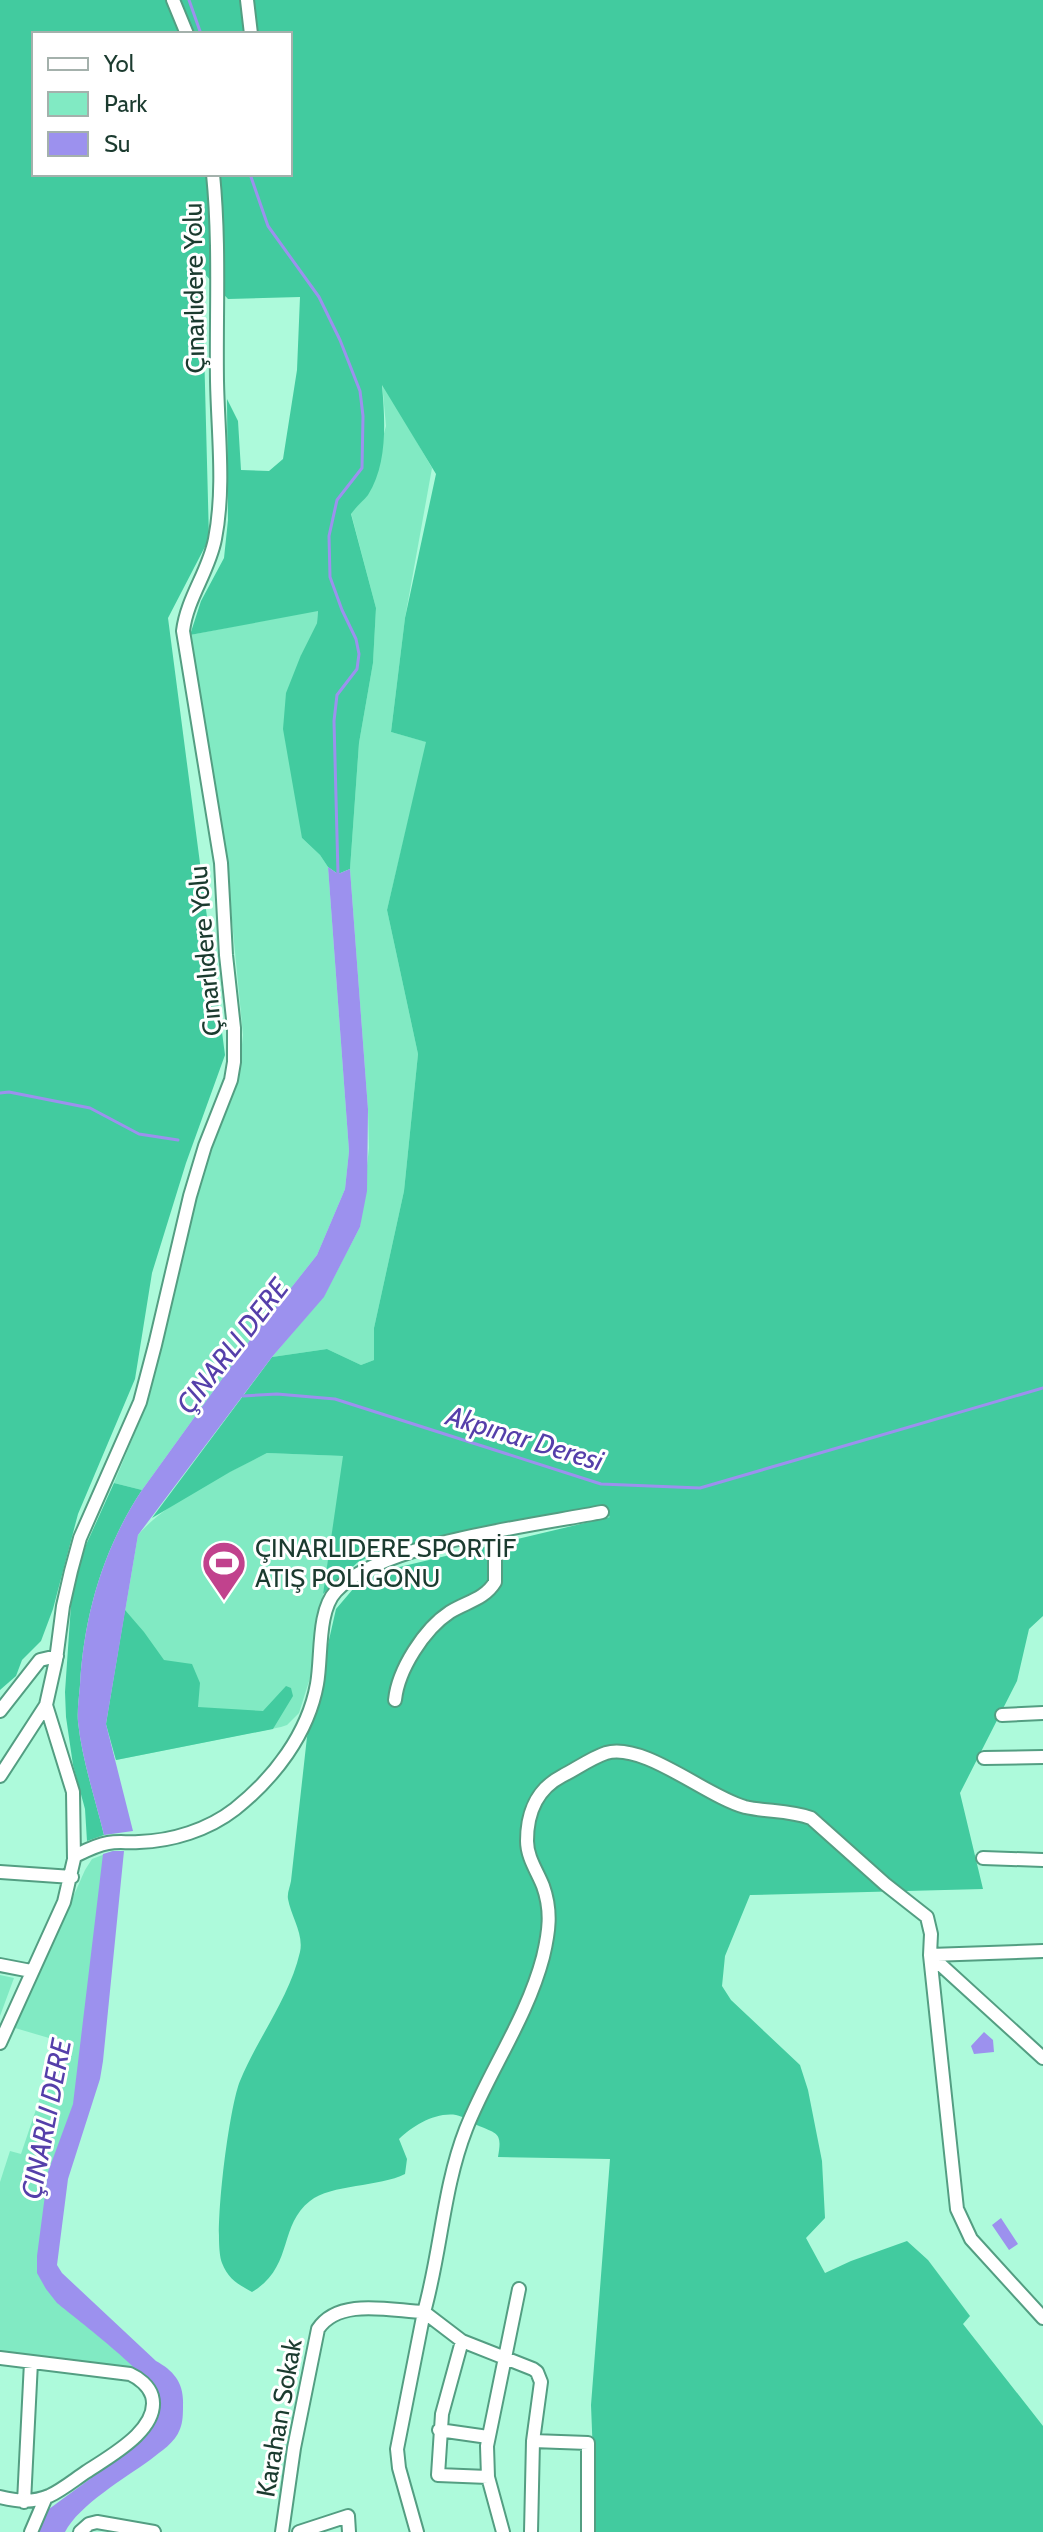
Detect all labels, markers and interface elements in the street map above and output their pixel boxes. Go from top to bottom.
legend [32,32,292,176]
text: Yol [103,49,135,78]
text: Park [104,89,147,118]
text: Su [104,129,130,158]
street label: Çınarlıdere Yolu [177,202,211,374]
street label: Çınarlıdere Yolu [182,865,228,1037]
water label: ÇINARLI DERE [169,1270,296,1420]
water label: Akpınar Deresi [441,1397,608,1478]
place label: ÇINARLIDERE SPORTİF ATIŞ POLİGONU [255,1532,516,1594]
sports icon: ÇINARLIDERE SPORTİF ATIŞ POLİGONU [200,1539,248,1602]
water label: ÇINARLI DERE [14,2035,78,2202]
street label: Karahan Sokak [249,2336,309,2499]

